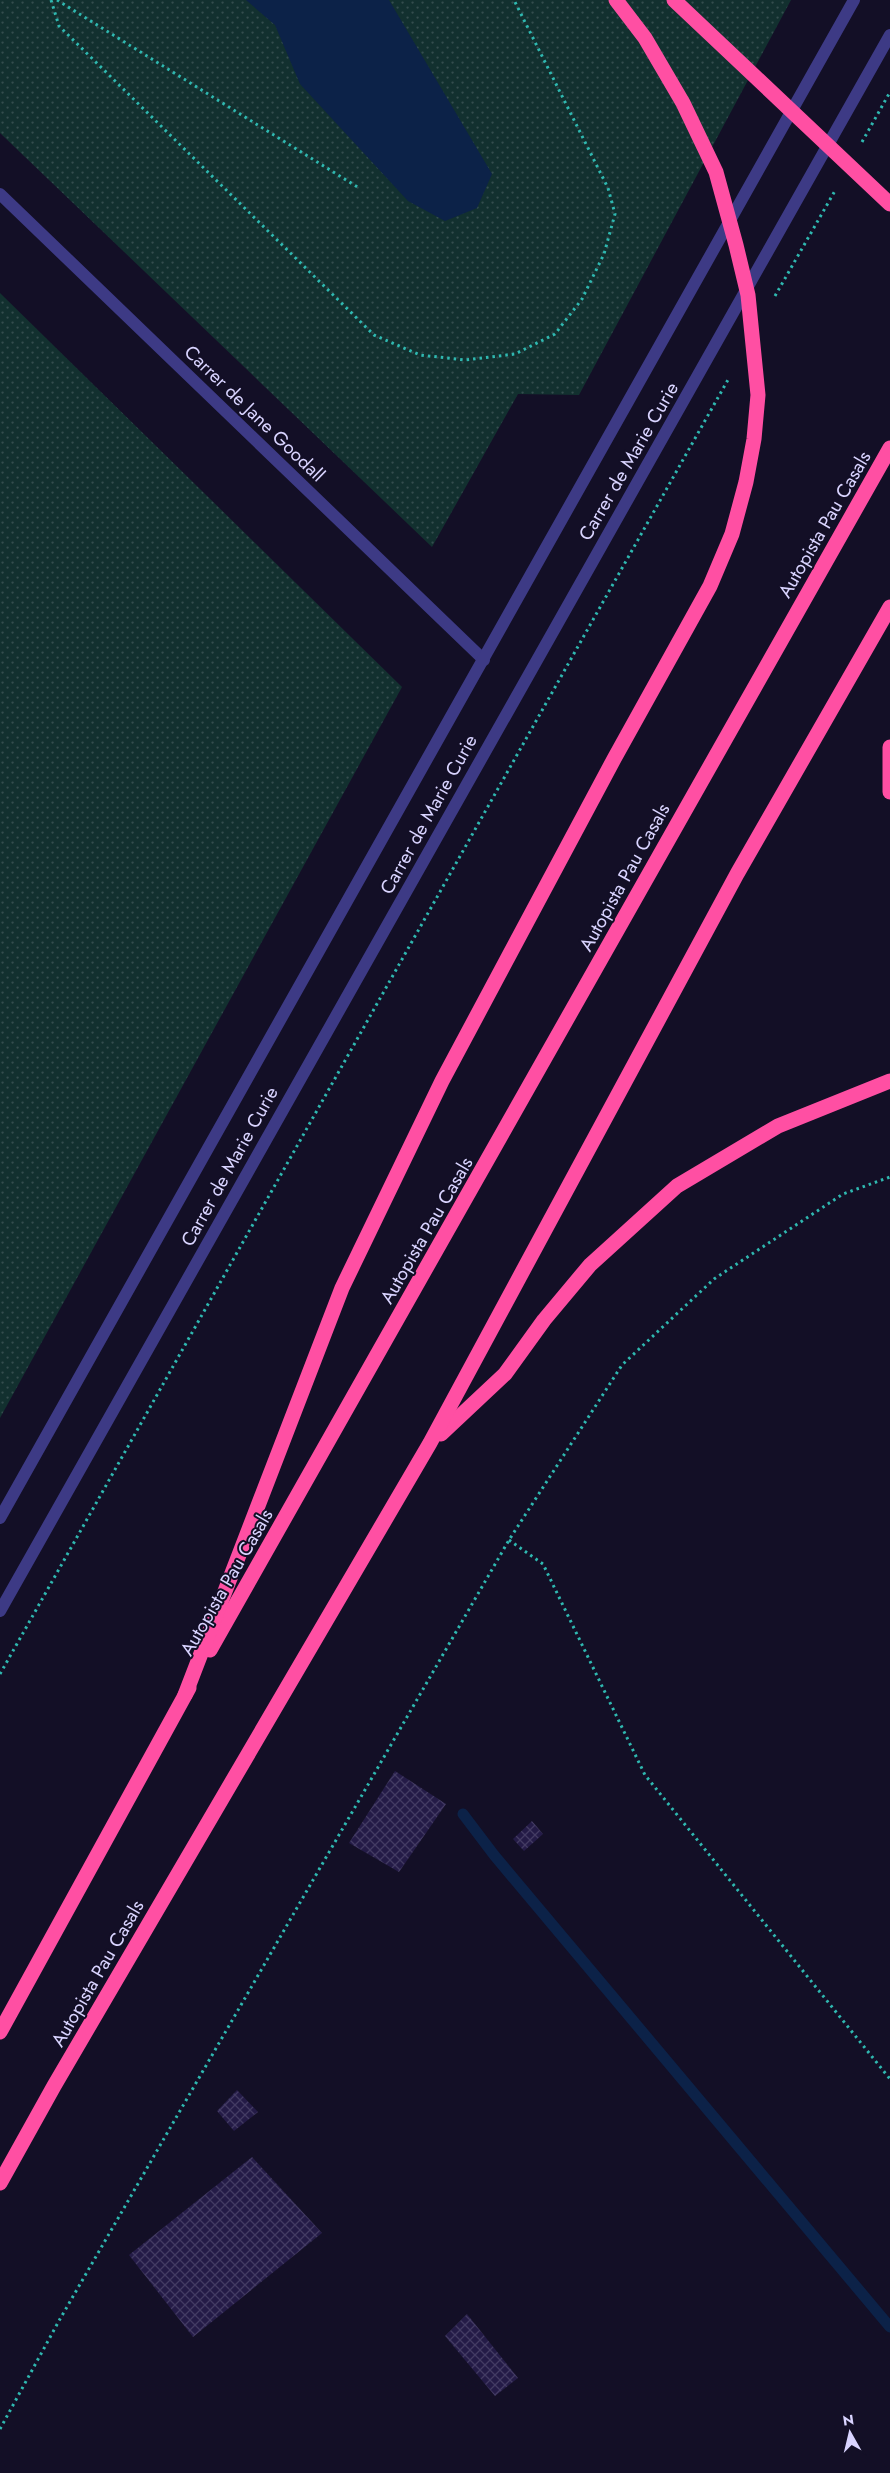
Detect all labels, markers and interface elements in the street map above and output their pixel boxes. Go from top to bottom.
street label: Carrer de Jane Goodall [178,339,331,488]
street label: Carrer de Marie Curie [572,377,685,545]
street label: Autopista Pau Casals [771,446,878,603]
street label: Carrer de Marie Curie [373,729,484,899]
street label: Autopista Pau Casals [573,798,677,956]
street label: Carrer de Marie Curie [174,1081,285,1251]
street label: Autopista Pau Casals [373,1152,480,1309]
street label: Autopista Pau Casals [173,1504,280,1661]
street label: Autopista Pau Casals [44,1895,151,2052]
north arrow [825,2408,875,2458]
text: N [841,2409,855,2431]

